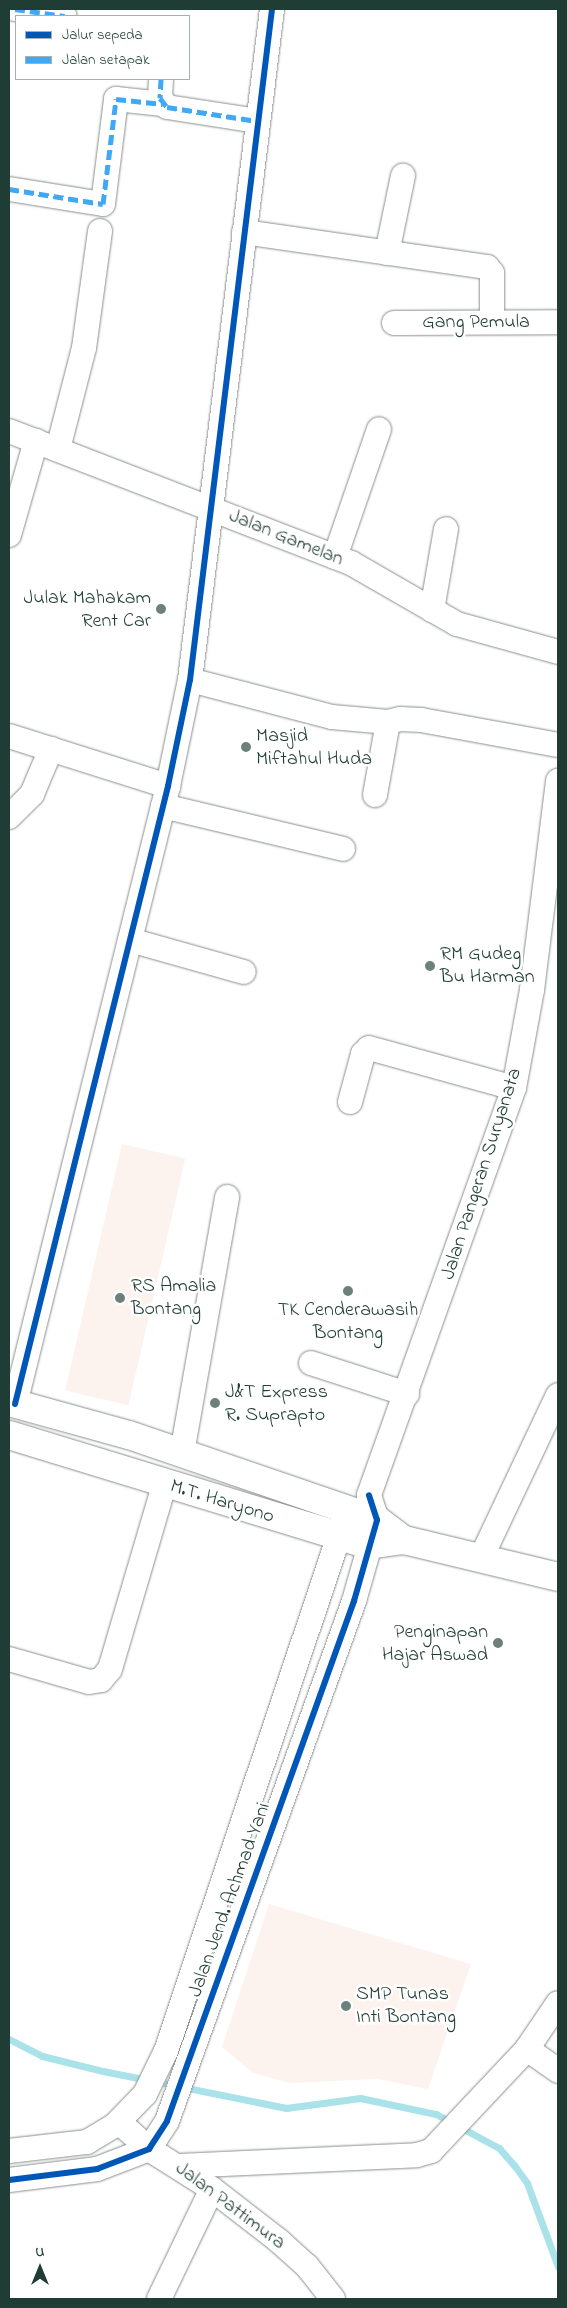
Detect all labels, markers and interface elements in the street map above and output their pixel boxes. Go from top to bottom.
legend [15,15,190,80]
text: Jalur sepeda [62,24,143,46]
text: Jalan setapak [62,49,150,71]
street label: Gang Pemula [422,310,530,334]
street label: Jalan Gamelan [225,504,347,572]
place label: Julak Mahakam Rent Car [24,586,151,633]
marker: Julak Mahakam Rent Car [155,603,167,615]
place label: Masjid Miftahul Huda [256,724,372,771]
marker: Masjid Miftahul Huda [240,741,252,753]
place label: RM Gudeg Bu Harman [440,942,535,989]
marker: RM Gudeg Bu Harman [424,960,436,972]
street label: Jalan Pangeran Suryanata [436,1065,528,1283]
place label: RS Amalia Bontang [131,1274,216,1321]
marker: TK Cenderawasih Bontang [342,1285,354,1297]
marker: RS Amalia Bontang [113,1291,127,1305]
place label: TK Cenderawasih Bontang [278,1299,418,1346]
place label: J&T Express R. Suprapto [225,1380,328,1427]
marker: J&T Express R. Suprapto [209,1397,221,1409]
street label: M.T. Haryono [167,1475,277,1529]
place label: Penginapan Hajar Aswad [382,1620,488,1667]
marker: Penginapan Hajar Aswad [492,1637,504,1649]
street label: Jalan Jend. Achmad Yani [184,1799,276,2001]
place label: SMP Tunas Inti Bontang [356,1982,456,2029]
marker: SMP Tunas Inti Bontang [340,2000,352,2012]
street label: Jalan Pattimura [170,2157,290,2255]
text: U [36,2242,44,2263]
north arrow [15,2243,65,2293]

